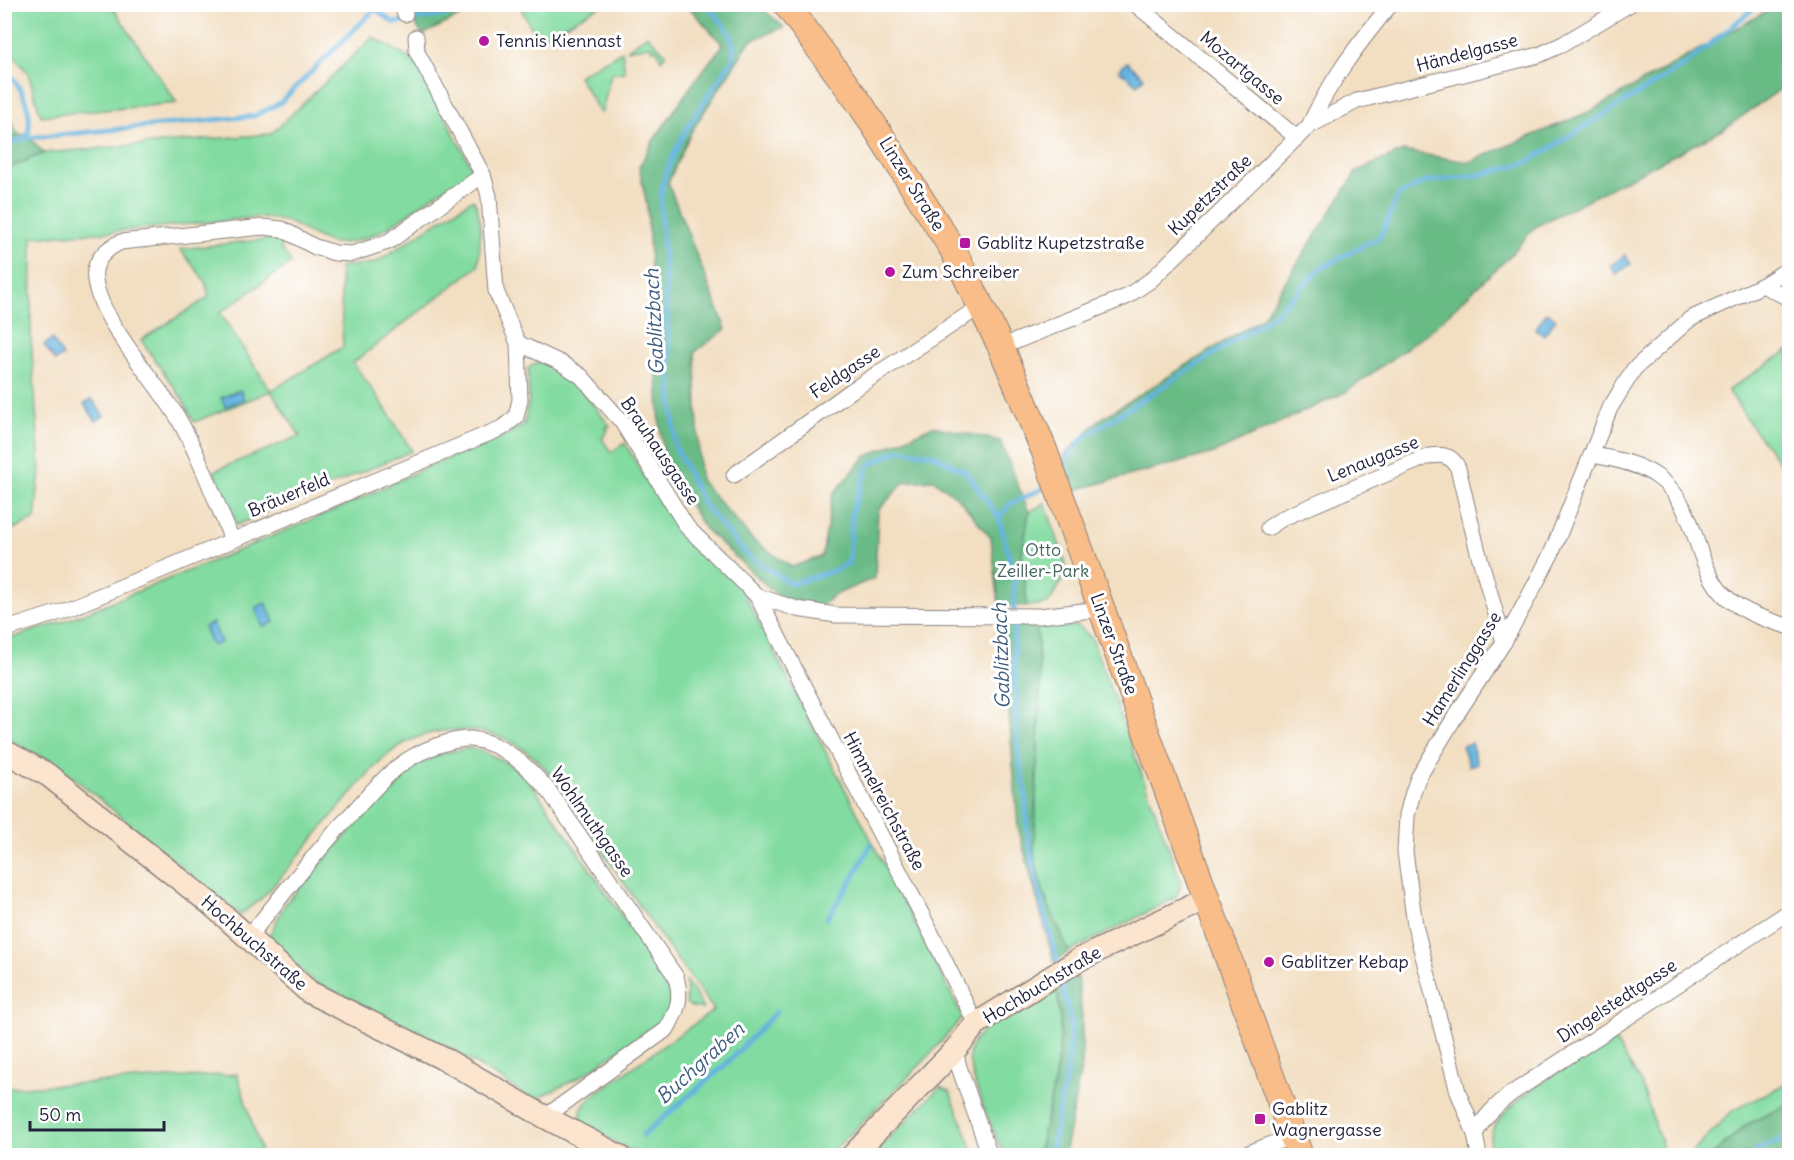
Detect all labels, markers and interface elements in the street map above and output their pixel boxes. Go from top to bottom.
street label: Mozartgasse [1195,26,1289,110]
street label: Händelgasse [1414,28,1520,77]
place label: Tennis Kiennast [496,29,621,52]
marker: Tennis Kiennast [477,34,491,48]
street label: Linzer Straße [874,132,950,235]
street label: Kupetzstraße [1163,149,1256,240]
place label: Gablitz Kupetzstraße [977,231,1144,254]
marker: Gablitz Kupetzstraße [958,236,972,250]
place label: Zum Schreiber [902,260,1020,283]
marker: Zum Schreiber [883,265,897,279]
water label: Gablitzbach [638,268,669,376]
street label: Feldgasse [805,340,884,403]
street label: Brauhausgasse [616,392,705,509]
street label: Lenaugasse [1324,430,1422,487]
street label: Bräuerfeld [245,467,333,522]
park label: Otto Zeiller-Park [997,538,1089,582]
street label: Linzer Straße [1085,590,1143,698]
water label: Gablitzbach [986,602,1015,710]
street label: Hamerlinggasse [1417,607,1506,730]
street label: Himmelreichstraße [838,728,931,874]
street label: Wohlmuthgasse [546,762,639,881]
street label: Hochbuchstraße [196,890,312,995]
street label: Hochbuchstraße [979,940,1105,1029]
place label: Gablitzer Kebap [1281,950,1409,973]
street label: Dingelstedtgasse [1553,953,1681,1048]
marker: Gablitzer Kebap [1262,955,1276,969]
water label: Buchgraben [650,1016,749,1109]
scale bar [30,1094,164,1132]
place label: Gablitz Wagnergasse [1272,1097,1382,1141]
text: 50 m [39,1103,81,1126]
marker: Gablitz Wagnergasse [1253,1112,1267,1126]

